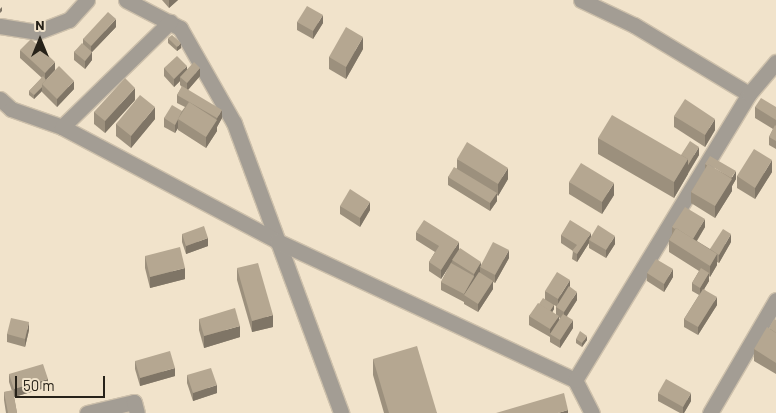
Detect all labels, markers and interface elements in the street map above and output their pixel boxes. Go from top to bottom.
north arrow [15,15,65,65]
text: N [35,16,45,33]
scale bar [18,366,108,398]
text: 50 m [23,376,55,394]

